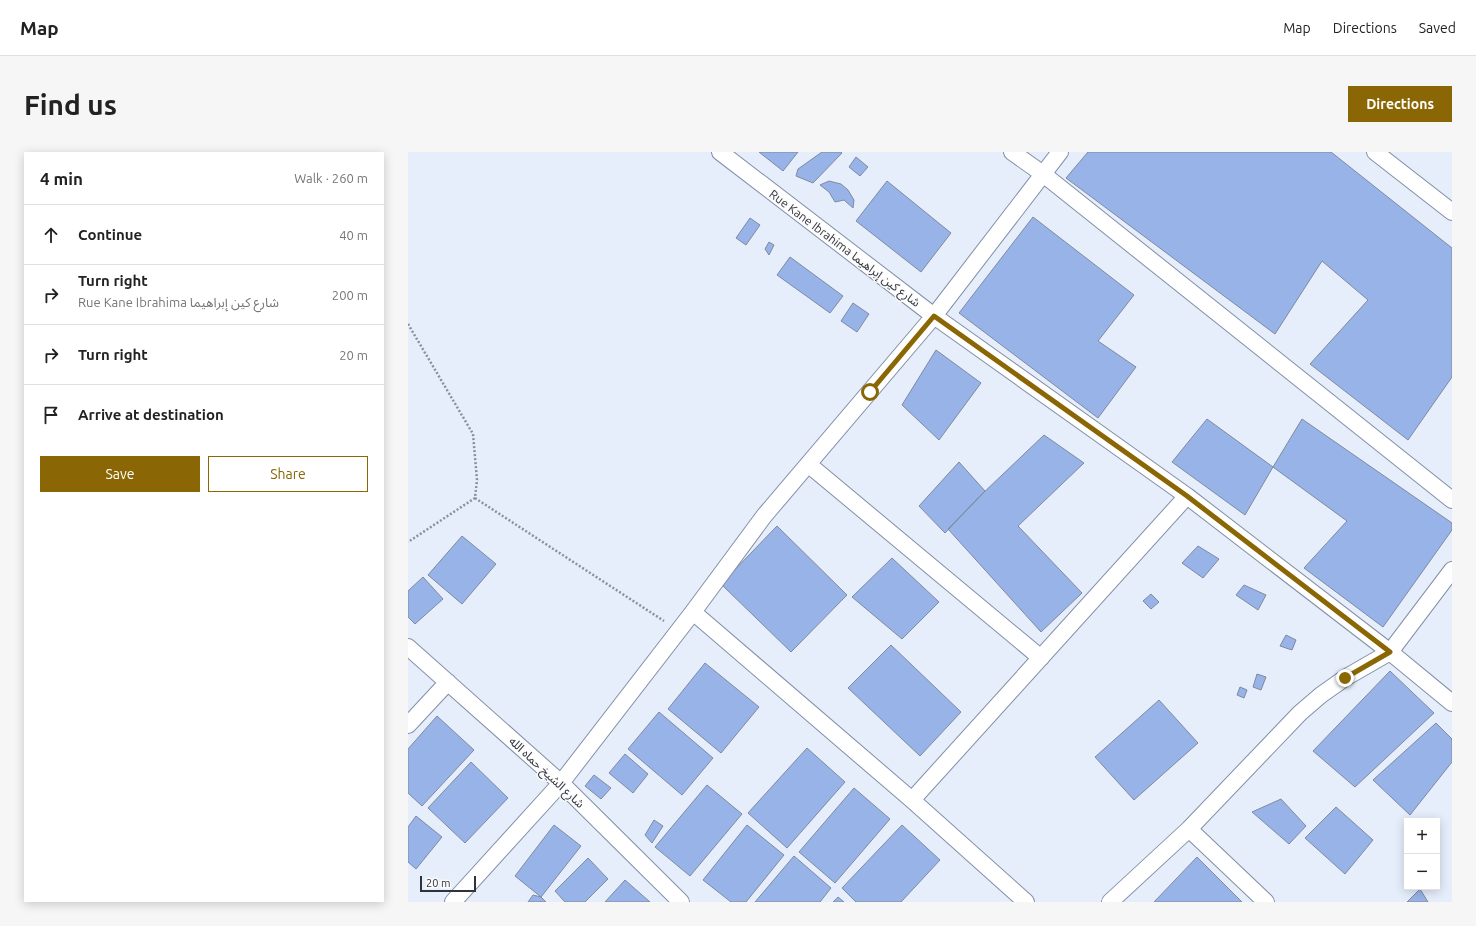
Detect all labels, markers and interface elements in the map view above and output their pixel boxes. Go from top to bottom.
text: Map [20,17,59,39]
text: Map [1283,20,1311,36]
text: Directions [1333,20,1397,36]
text: Saved [1419,20,1456,36]
button: Directions [1348,86,1452,122]
text: Find us [24,89,117,120]
text: 4 min [40,169,83,188]
text: Walk · 260 m [294,171,368,185]
street label: Rue Kane Ibrahima شارع كين إبراهيما [765,187,923,311]
icon: ahead [40,224,62,246]
text: Continue [78,226,142,243]
text: 40 m [339,228,368,242]
text: Turn right [78,272,148,289]
icon: right [40,284,62,306]
text: 200 m [332,288,368,302]
text: Rue Kane Ibrahima شارع كين إبراهيما [78,295,279,309]
icon: right [40,344,62,366]
text: Turn right [78,346,148,363]
text: 20 m [339,348,368,362]
route start [861,383,879,401]
icon: arrive [40,404,62,426]
text: Arrive at destination [78,406,224,423]
button: Save [40,456,200,492]
button: Share [208,456,368,492]
route end [1336,669,1354,687]
street label: شارع الشيخ حماه الله [505,734,587,812]
map controls [1404,818,1440,890]
button: + [1404,818,1440,854]
button: − [1404,854,1440,890]
scale bar [420,874,476,893]
text: 20 m [426,877,450,889]

